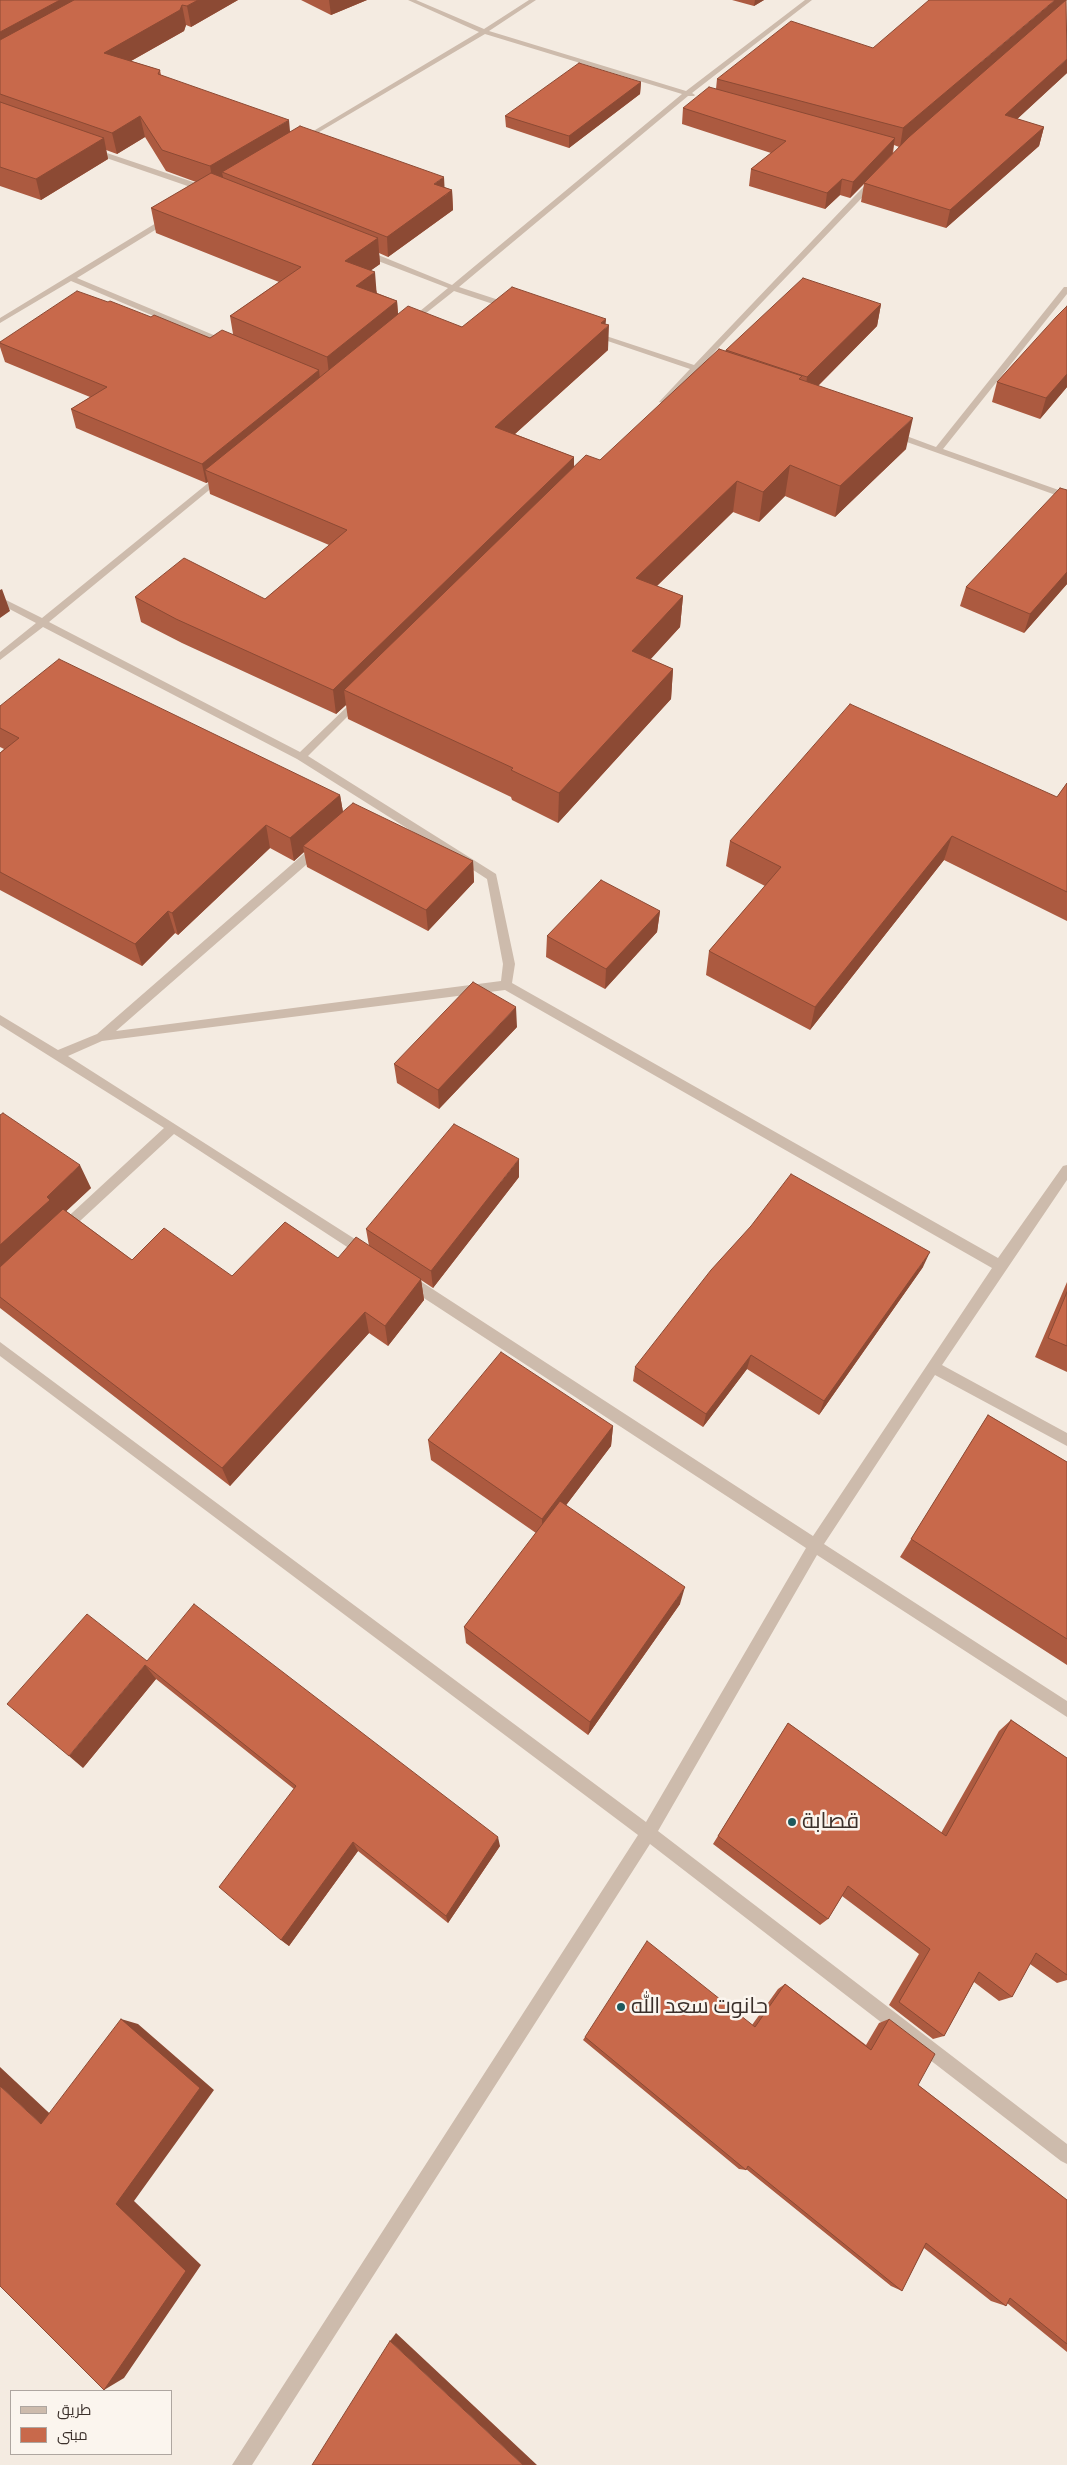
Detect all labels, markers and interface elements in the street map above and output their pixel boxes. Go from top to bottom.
place label: قصابة [802,1809,859,1835]
marker: قصابة [786,1816,798,1828]
place label: حانوت سعد الله [631,1994,768,2020]
marker: حانوت سعد الله [615,2001,627,2013]
legend [10,2390,172,2455]
text: طريق [57,2400,91,2419]
text: مبنى [57,2425,88,2444]

